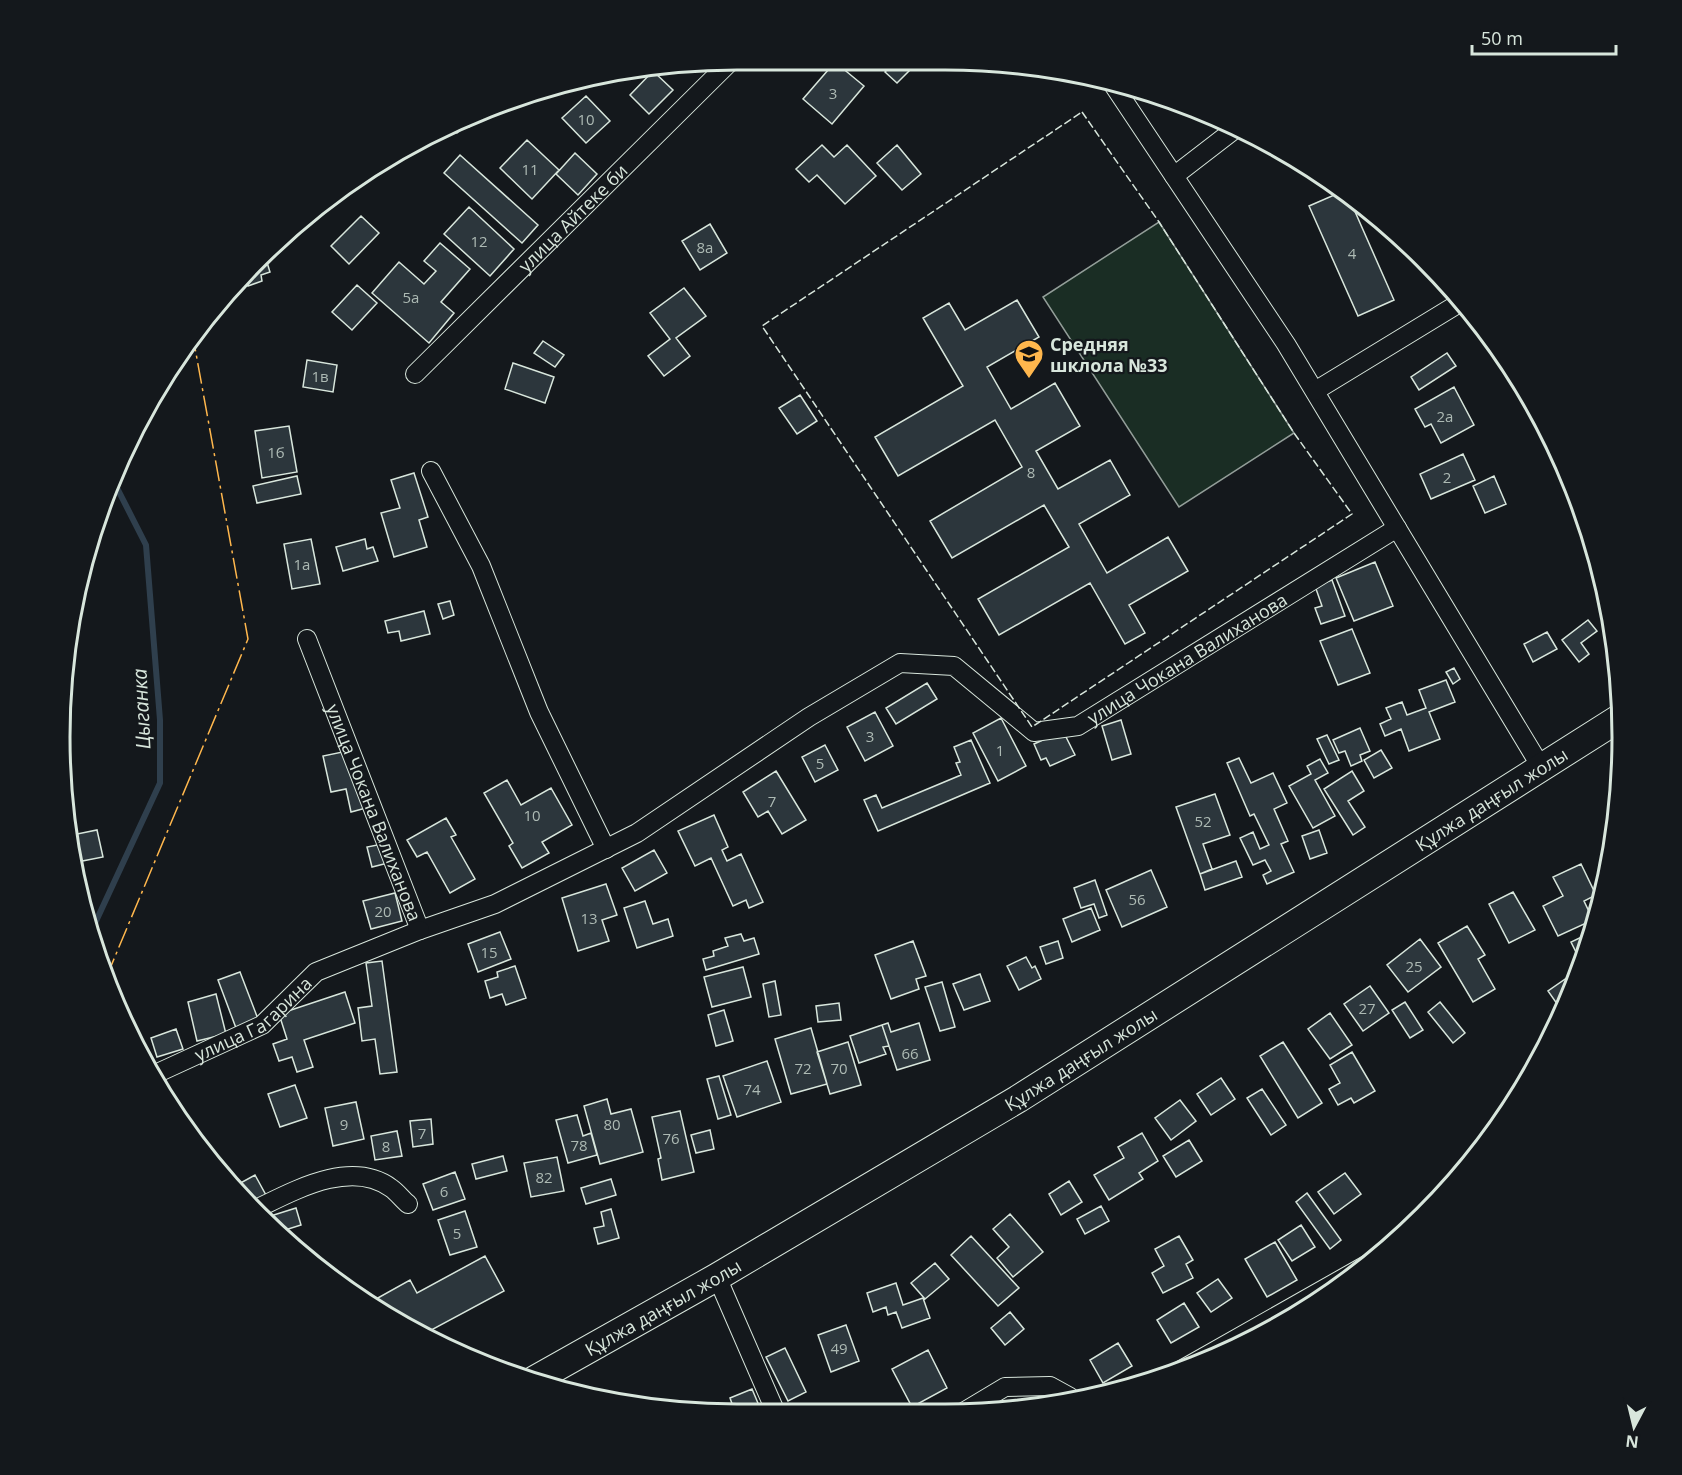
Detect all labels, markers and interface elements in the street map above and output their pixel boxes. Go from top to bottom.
scale bar [1472,18,1616,56]
text: 50 m [1481,26,1523,50]
house number: 3 [829,83,837,103]
house number: 10 [577,109,595,129]
street label: улица Айтеке би [513,158,633,277]
house number: 11 [521,159,539,179]
house number: 12 [470,231,488,251]
house number: 8а [697,237,713,257]
house number: 4 [1348,243,1357,263]
house number: 5а [403,287,419,307]
place label: Средняя шклола №33 [1050,332,1168,377]
school or university icon: Средняя шклола №33 [1013,338,1045,380]
house number: 1в [311,366,329,386]
house number: 2а [1437,406,1453,426]
house number: 1б [267,442,285,462]
house number: 8 [1027,462,1035,482]
house number: 2 [1443,467,1451,487]
house number: 1а [294,554,310,574]
street label: улица Чокана Валиханова [1082,587,1291,729]
water label: Цыганка [125,668,157,750]
street label: улица Чокана Валиханова [321,700,427,924]
house number: 3 [866,726,874,746]
house number: 1 [996,740,1004,760]
street label: Құлжа даңғыл жолы [1411,742,1572,856]
house number: 5 [816,753,824,773]
house number: 7 [768,791,776,811]
house number: 10 [523,805,541,825]
house number: 52 [1194,811,1212,831]
house number: 56 [1128,889,1146,909]
house number: 20 [374,901,392,921]
house number: 13 [580,908,598,928]
house number: 15 [480,942,498,962]
house number: 25 [1405,956,1423,976]
street label: улица Гагарина [191,971,317,1066]
house number: 27 [1358,998,1376,1018]
street label: Құлжа даңғыл жолы [1000,1002,1162,1116]
house number: 66 [901,1043,919,1063]
house number: 72 [794,1058,812,1078]
house number: 70 [830,1058,848,1078]
house number: 74 [743,1079,761,1099]
house number: 9 [340,1114,348,1134]
house number: 80 [603,1114,621,1134]
house number: 7 [418,1123,426,1143]
house number: 76 [662,1128,680,1148]
house number: 78 [570,1135,588,1155]
house number: 8 [382,1136,390,1156]
house number: 82 [535,1167,553,1187]
house number: 6 [440,1181,448,1201]
house number: 5 [453,1223,461,1243]
street label: Құлжа даңғыл жолы [580,1253,746,1361]
house number: 49 [830,1338,848,1358]
north arrow [1604,1397,1664,1457]
text: N [1624,1430,1640,1454]

